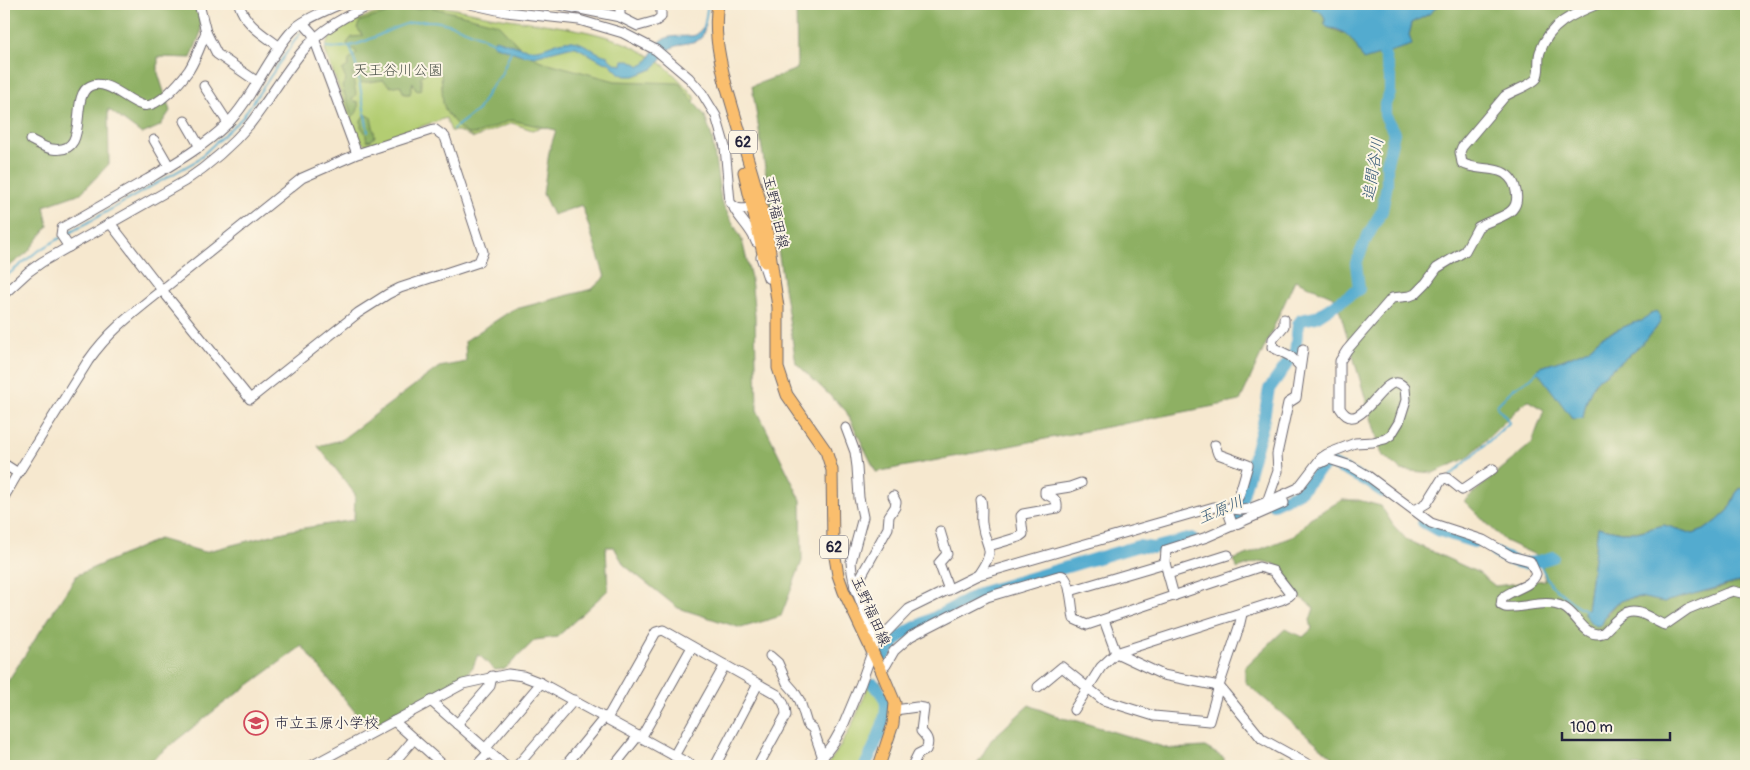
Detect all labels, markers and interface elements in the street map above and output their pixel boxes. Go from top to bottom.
park label: 天王谷川公園 [353,61,443,80]
road number: 62 [729,130,757,154]
water label: 追間谷川 [1358,136,1388,202]
street label: 玉野福田線 [758,173,793,251]
water label: 玉原川 [1194,491,1246,529]
road number: 62 [820,536,848,558]
street label: 玉野福田線 [847,573,894,649]
school or university icon: 市立玉原小学校 [243,710,269,736]
scale bar [1562,710,1670,742]
place label: 市立玉原小学校 [274,714,379,733]
text: 100 m [1570,718,1613,737]

